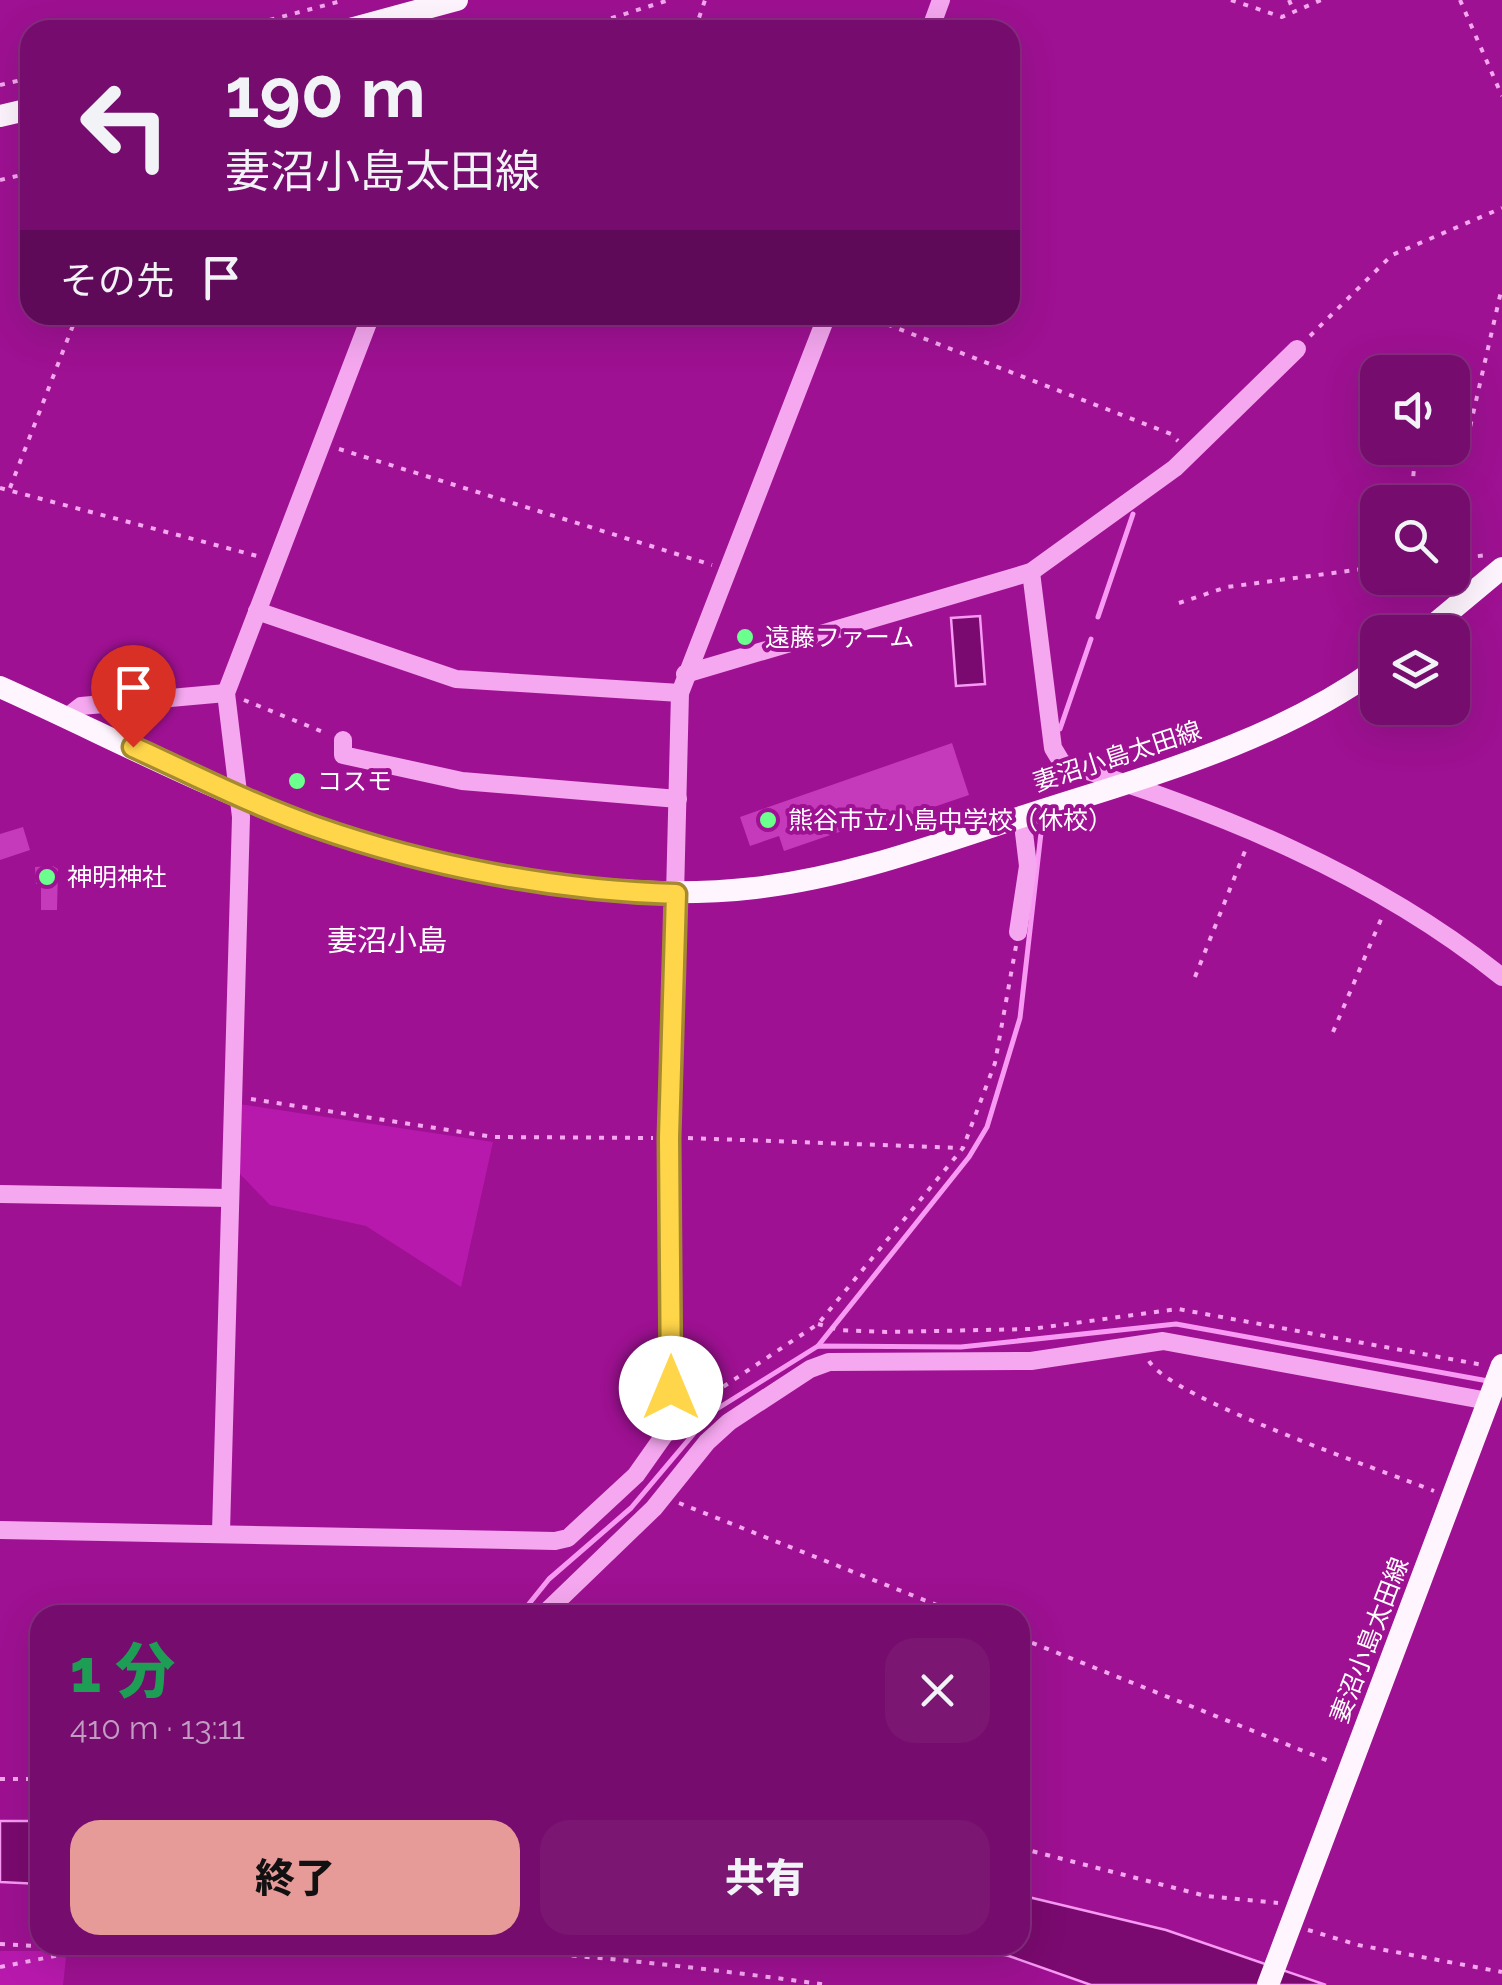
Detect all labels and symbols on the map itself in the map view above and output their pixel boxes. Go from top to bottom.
place label: 遠藤ファーム [765,622,914,652]
marker: 遠藤ファーム [734,626,756,648]
pin [91,645,176,748]
street label: 妻沼小島太田線 [1029,715,1205,797]
place label: コスモ [317,766,392,796]
marker: コスモ [286,770,308,792]
place label: 熊谷市立小島中学校（休校） [788,805,1113,835]
marker: 熊谷市立小島中学校（休校） [757,809,779,831]
place label: 神明神社 [67,862,167,892]
marker: 神明神社 [36,866,58,888]
district label: 妻沼小島 [327,923,447,958]
position arrow [619,1336,723,1440]
street label: 妻沼小島太田線 [1324,1553,1414,1727]

